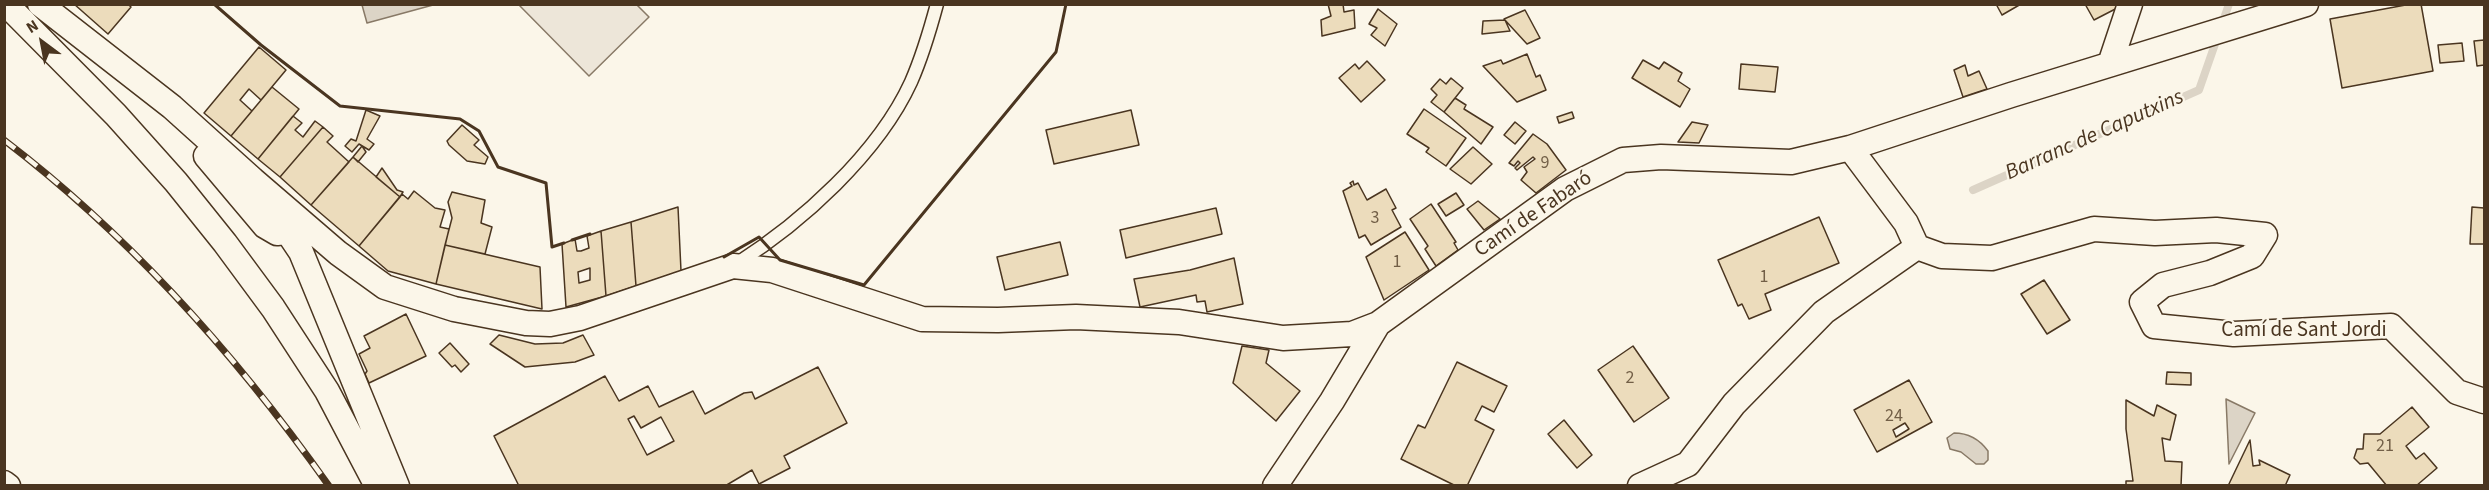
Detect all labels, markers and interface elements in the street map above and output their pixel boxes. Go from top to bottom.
north arrow [12,12,72,72]
text: N [22,15,43,39]
water label: Barranc de Caputxins [2002,85,2188,187]
house number: 9 [1541,153,1549,175]
street label: Camí de Fabaró [1470,166,1598,264]
house number: 3 [1371,208,1379,230]
house number: 1 [1393,252,1401,274]
house number: 1 [1760,267,1768,289]
street label: Camí de Sant Jordi [2221,318,2387,344]
house number: 2 [1626,368,1634,390]
house number: 24 [1885,406,1903,428]
house number: 21 [2376,436,2394,458]

